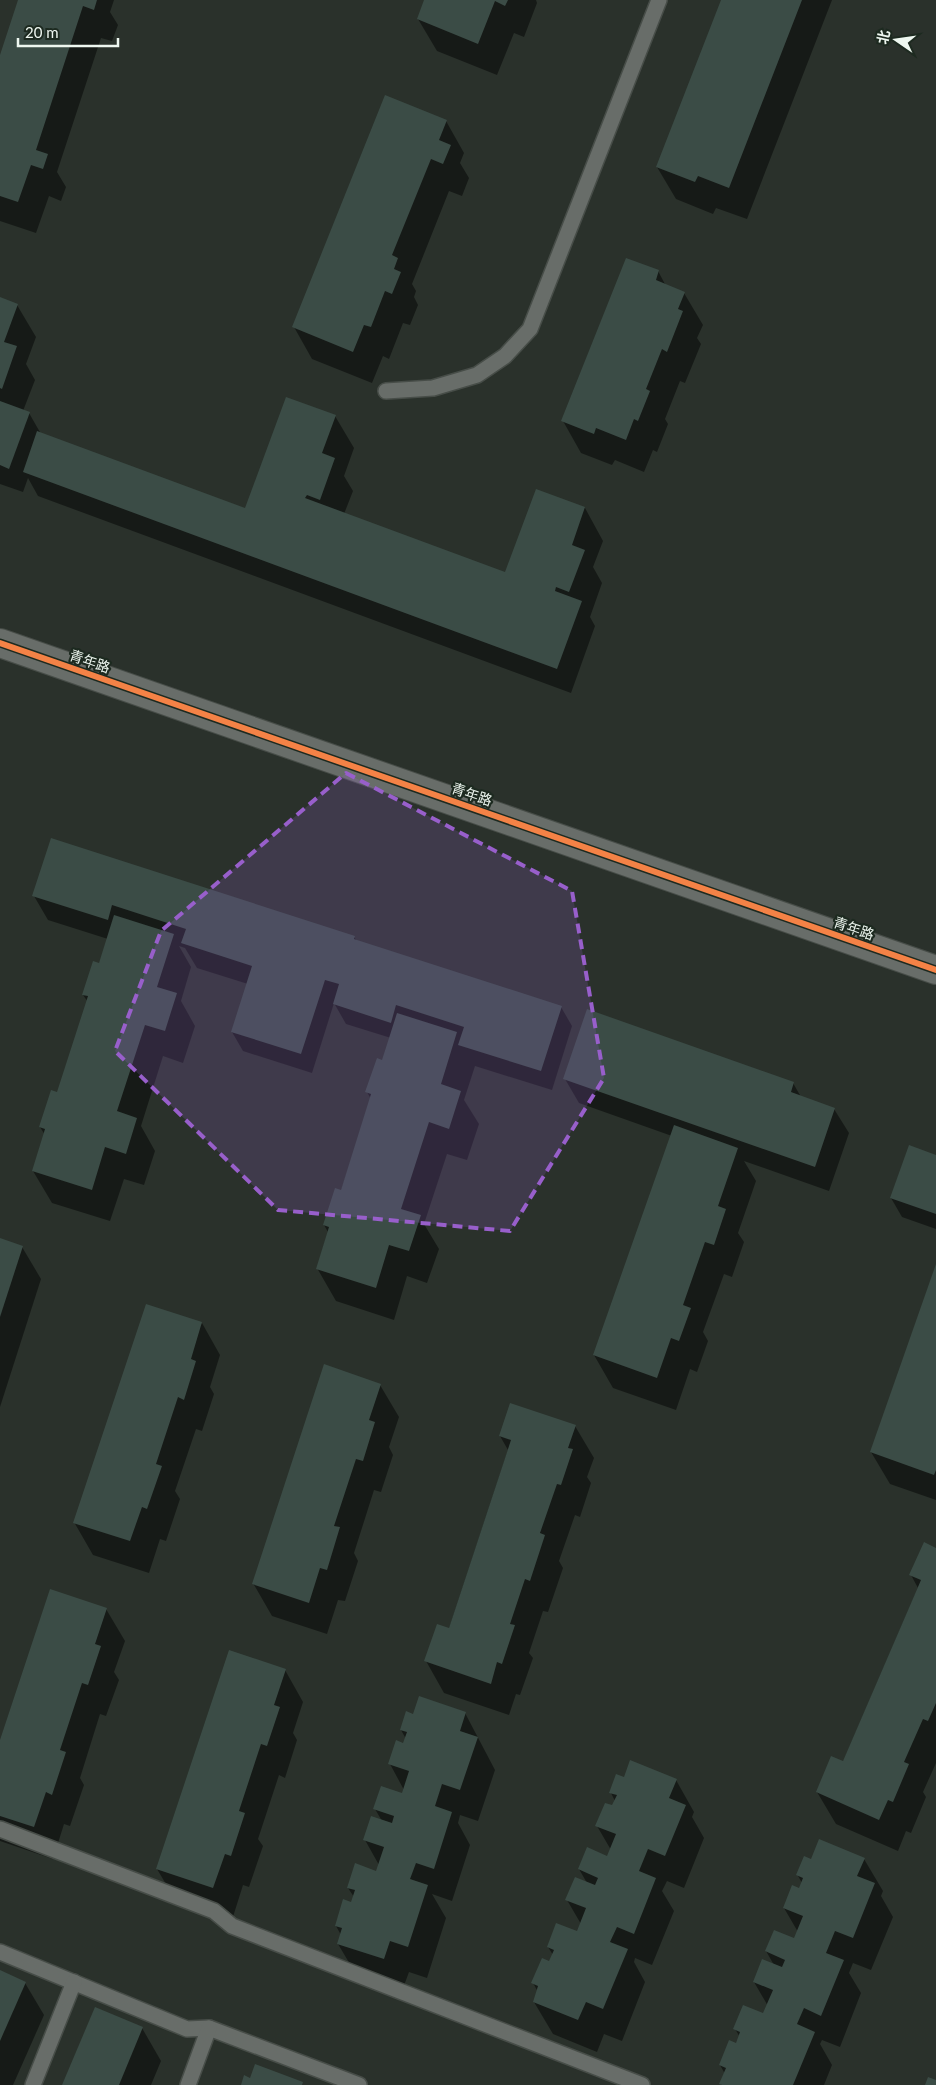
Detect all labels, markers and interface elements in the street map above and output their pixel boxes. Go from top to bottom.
scale bar [18,15,118,47]
north arrow [871,15,921,65]
text: 20 m [25,23,59,41]
text: 北 [873,28,893,46]
street label: 青年路 [67,646,113,676]
street label: 青年路 [449,779,495,809]
street label: 青年路 [831,913,877,943]

